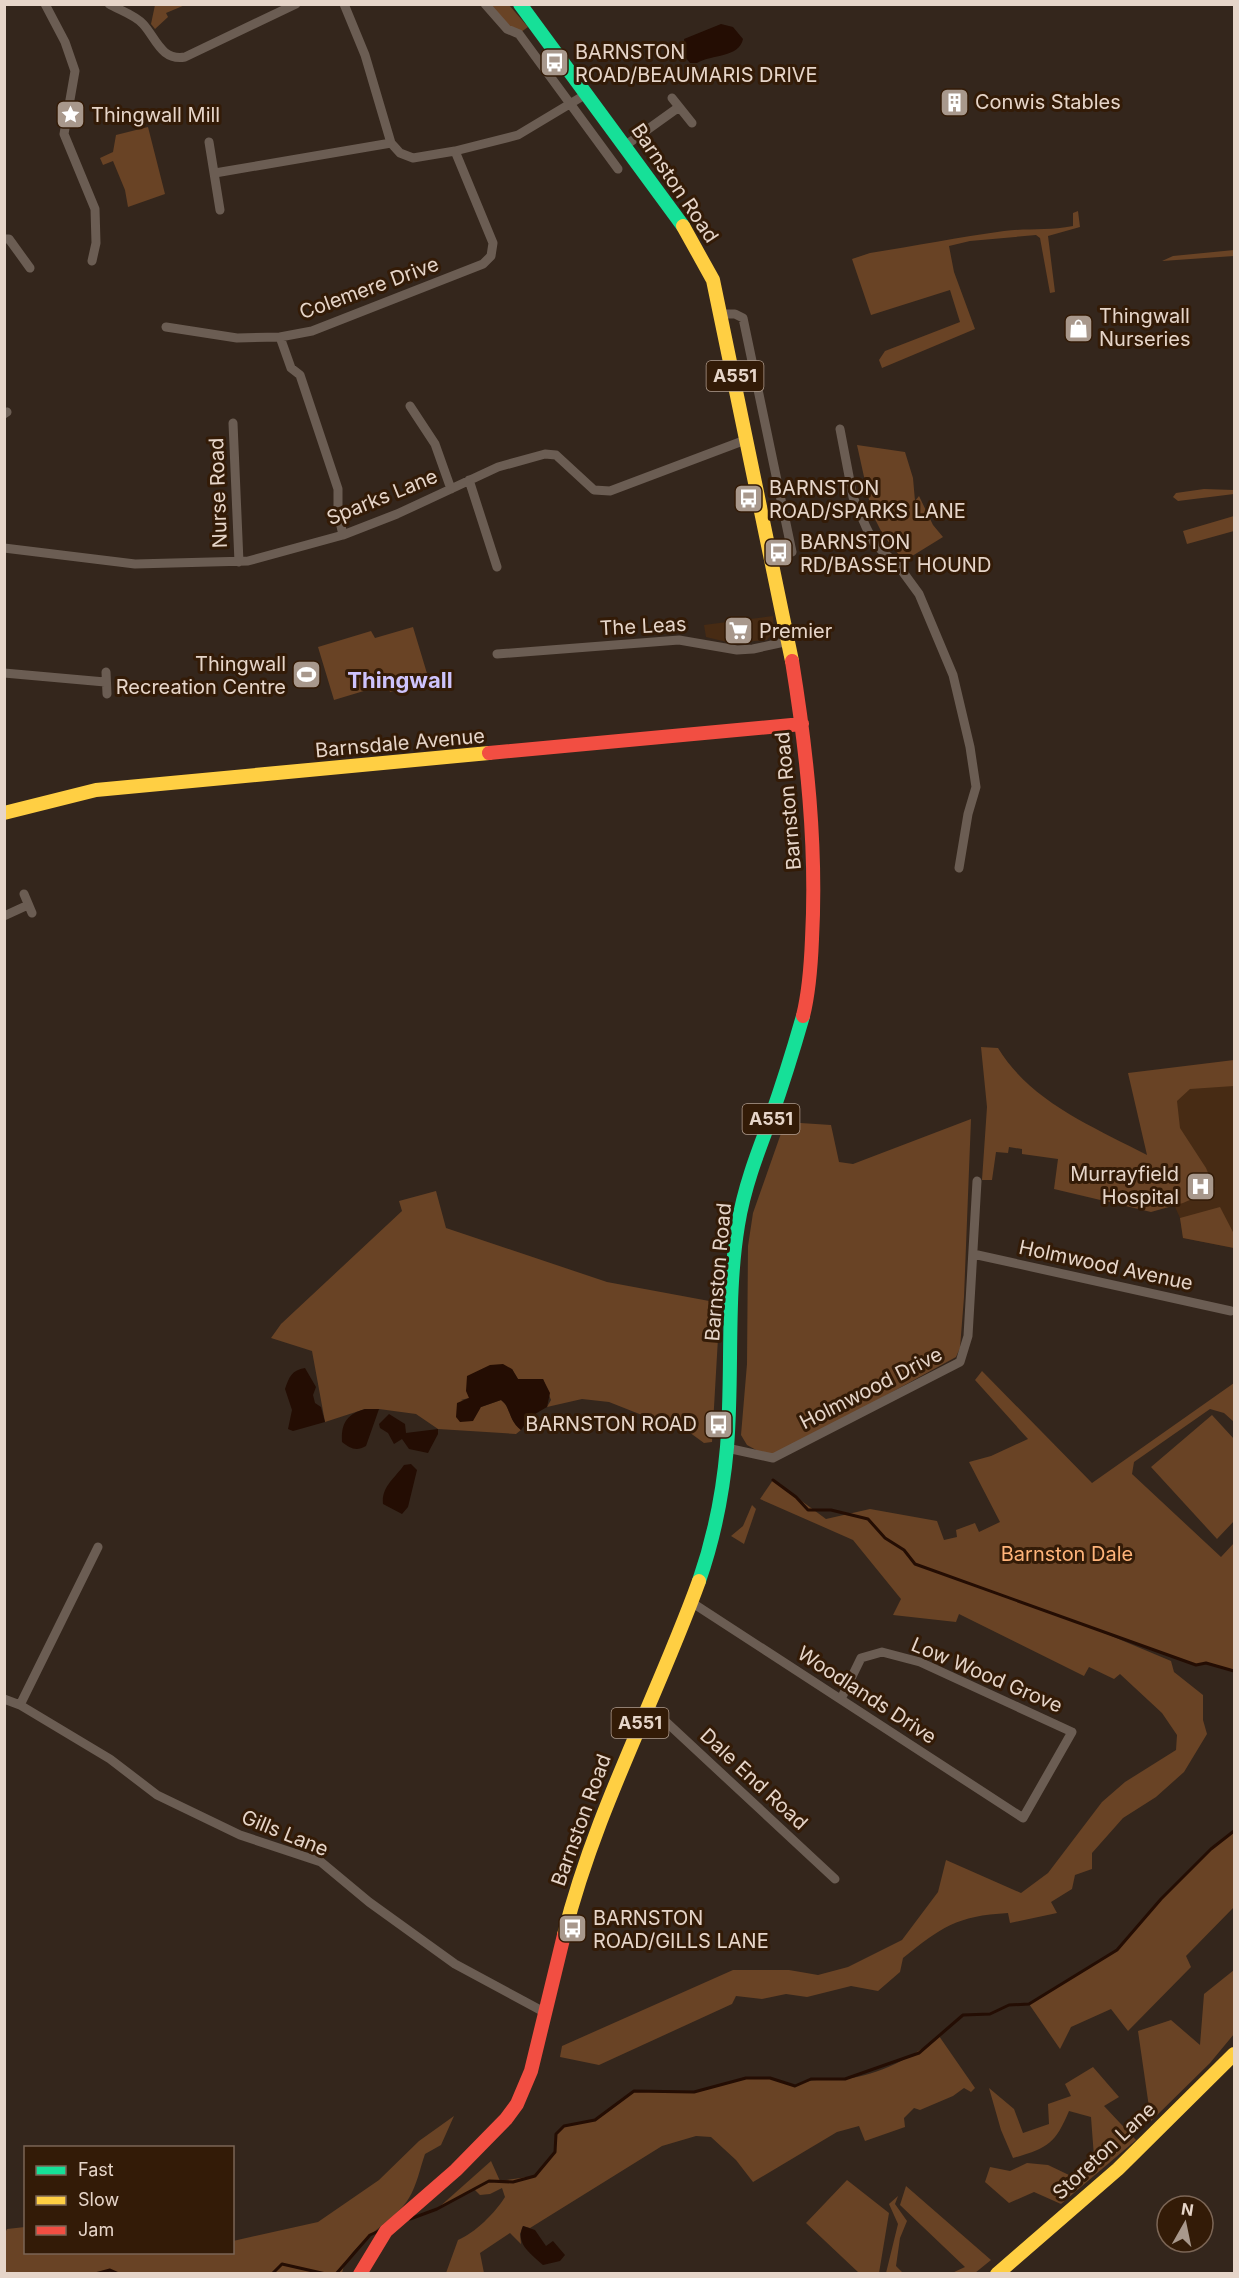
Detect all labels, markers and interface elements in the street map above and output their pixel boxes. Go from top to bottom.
place label: BARNSTON ROAD/BEAUMARIS DRIVE [575,40,818,87]
bus stop icon: BARNSTON ROAD/BEAUMARIS DRIVE [538,47,570,79]
building icon: Conwis Stables [938,86,970,118]
place label: Conwis Stables [975,90,1121,114]
place icon: Thingwall Mill [54,99,86,131]
place label: Thingwall Mill [91,103,220,127]
street label: Barnston Road [626,119,724,247]
street label: Colemere Drive [296,252,442,324]
place label: Thingwall Nurseries [1099,304,1191,351]
shop icon: Thingwall Nurseries [1062,312,1094,344]
road number: A551 [706,361,764,391]
street label: Nurse Road [204,437,232,549]
street label: Sparks Lane [323,464,441,530]
place label: BARNSTON ROAD/SPARKS LANE [769,476,966,523]
bus stop icon: BARNSTON ROAD/SPARKS LANE [732,483,764,515]
place label: BARNSTON RD/BASSET HOUND [800,530,991,577]
bus stop icon: BARNSTON RD/BASSET HOUND [763,537,795,569]
street label: The Leas [599,612,687,640]
supermarket icon: Premier [722,615,754,647]
place label: Premier [759,619,833,643]
place label: Thingwall Recreation Centre [116,652,286,699]
sports icon: Thingwall Recreation Centre [291,659,323,691]
district label: Thingwall [347,667,453,693]
street label: Barnsdale Avenue [314,724,486,762]
street label: Barnston Road [770,731,806,871]
road number: A551 [742,1104,800,1134]
place label: Murrayfield Hospital [1070,1162,1179,1209]
hospital icon: Murrayfield Hospital [1184,1170,1216,1202]
street label: Barnston Road [700,1202,736,1342]
street label: Holmwood Avenue [1017,1235,1195,1295]
street label: Holmwood Drive [796,1342,946,1434]
bus stop icon: BARNSTON ROAD [702,1408,734,1440]
place label: BARNSTON ROAD [525,1412,697,1436]
park label: Barnston Dale [1001,1542,1133,1566]
street label: Low Wood Grove [908,1632,1066,1718]
street label: Woodlands Drive [793,1641,941,1749]
road number: A551 [612,1708,668,1738]
street label: Dale End Road [695,1723,813,1835]
street label: Barnston Road [546,1751,616,1889]
street label: Gills Lane [238,1805,332,1861]
place label: BARNSTON ROAD/GILLS LANE [593,1906,769,1953]
bus stop icon: BARNSTON ROAD/GILLS LANE [556,1913,588,1945]
street label: Storeton Lane [1048,2097,1160,2205]
legend [24,2146,234,2254]
text: Fast [78,2159,114,2180]
text: Slow [78,2189,119,2210]
north arrow [1155,2194,1215,2254]
text: N [1180,2198,1195,2220]
text: Jam [78,2219,114,2240]

